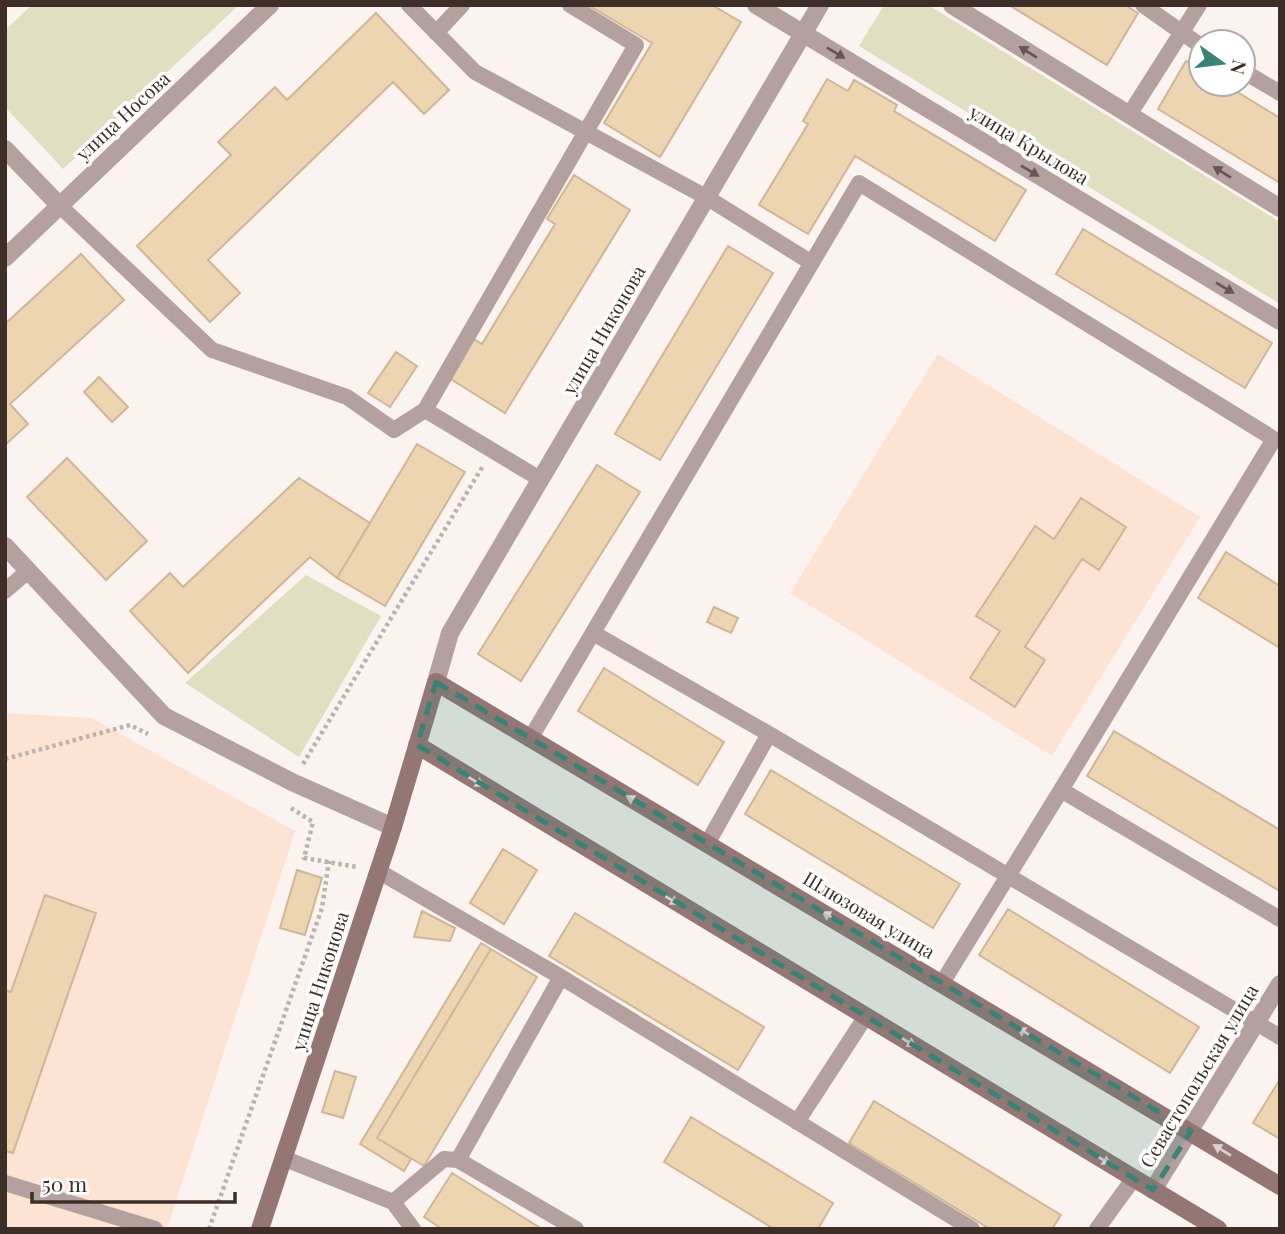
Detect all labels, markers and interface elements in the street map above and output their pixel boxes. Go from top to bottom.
north arrow [1187,28,1257,98]
one-way arrow [1018,46,1038,59]
one-way arrow [826,47,845,60]
text: N [1225,58,1254,77]
street label: улица Носова [69,64,175,166]
street label: улица Крылова [964,98,1095,190]
one-way arrow [1021,164,1040,177]
one-way arrow [1212,165,1231,178]
street label: улица Никонова [555,260,651,400]
one-way arrow [1216,282,1235,295]
one-way arrow [466,775,485,787]
one-way arrow [626,795,645,807]
street label: Шлюзовая улица [799,864,941,964]
one-way arrow [661,892,680,905]
street label: улица Никонова [284,907,354,1055]
one-way arrow [821,911,840,924]
street label: Севастопольская улица [1133,978,1264,1172]
one-way arrow [1017,1027,1036,1040]
one-way arrow [897,1035,916,1048]
one-way arrow [1212,1144,1231,1157]
one-way arrow [1092,1152,1111,1165]
scale bar [32,1160,234,1204]
text: 50 m [42,1169,88,1197]

